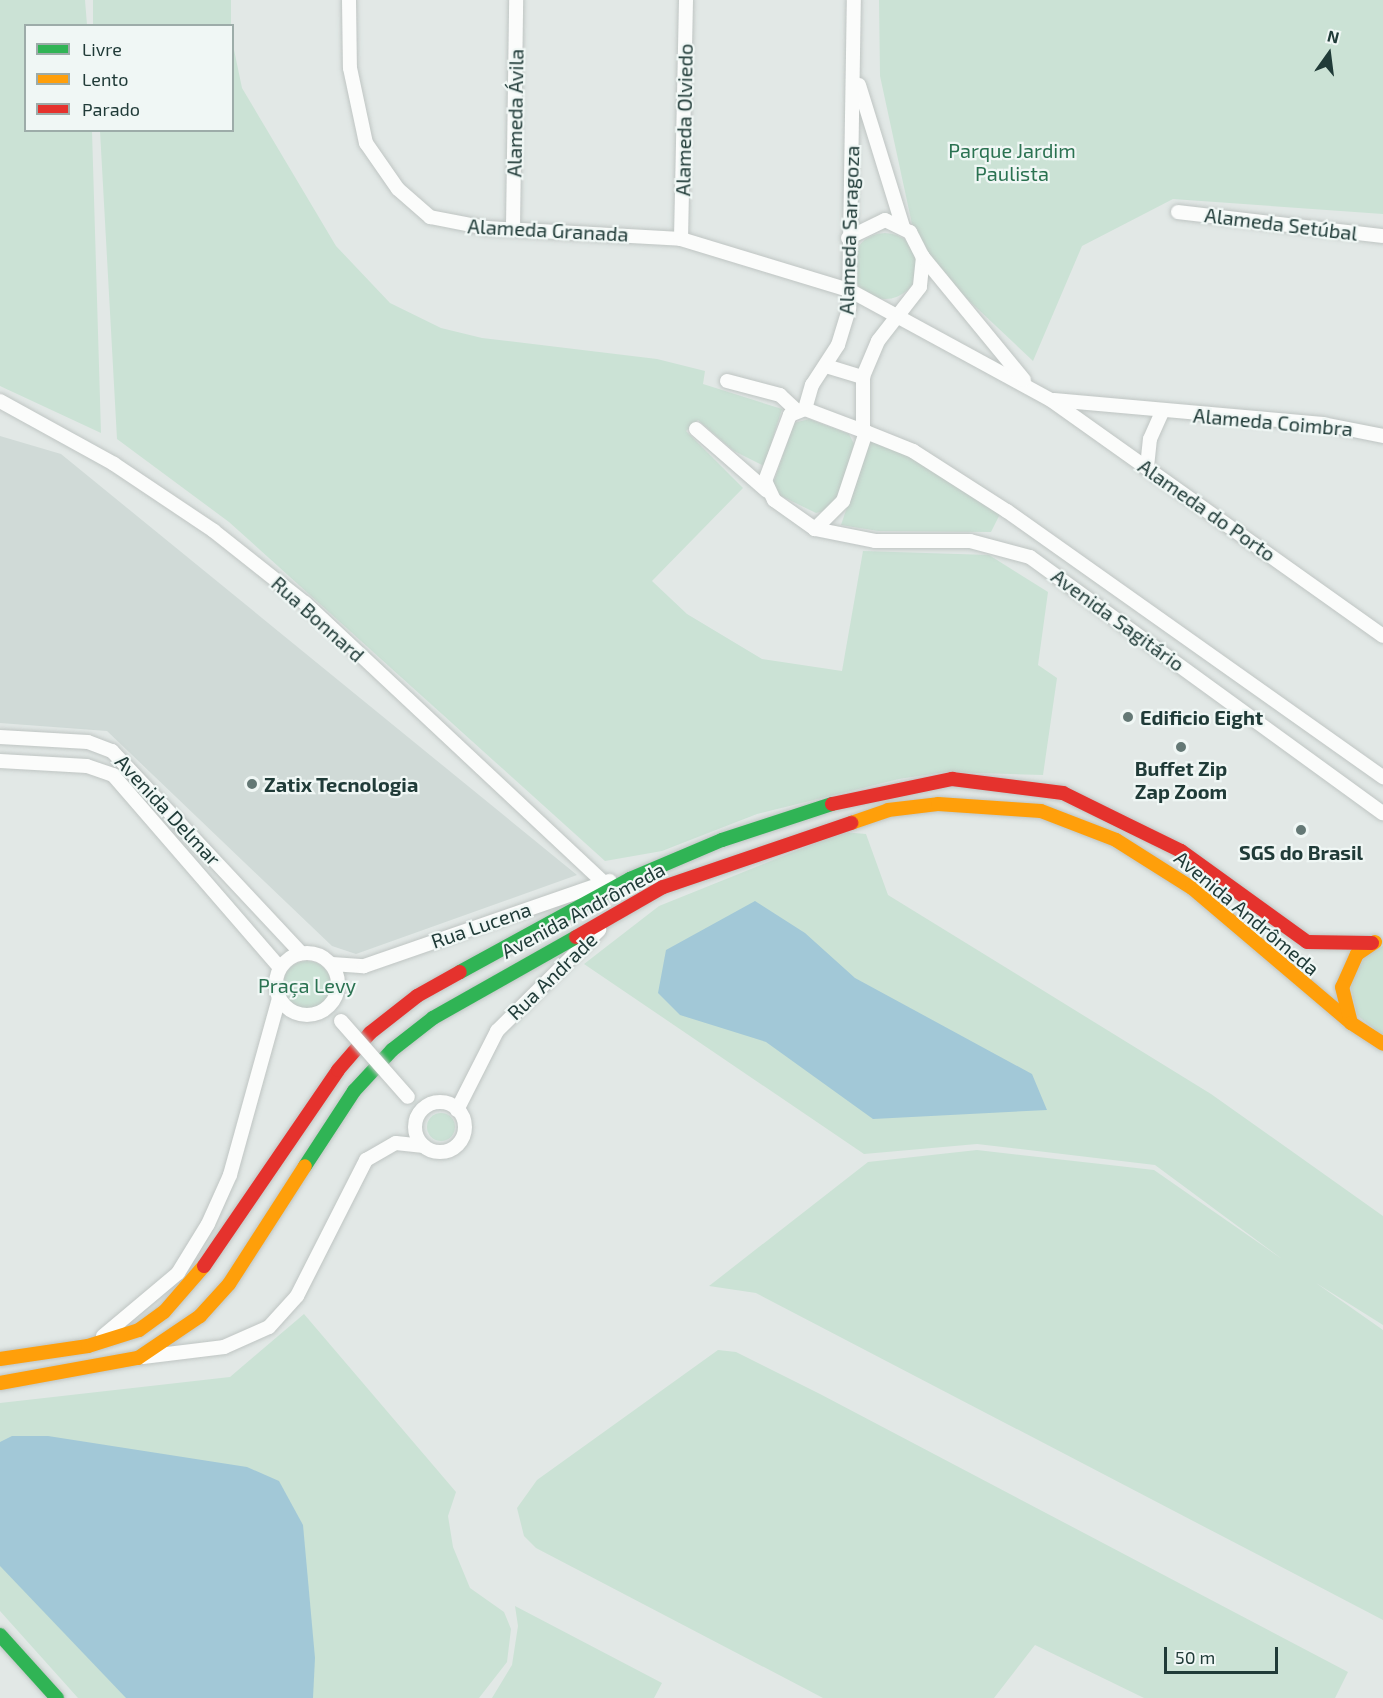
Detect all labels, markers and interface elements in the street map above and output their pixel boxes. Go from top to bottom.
legend [24,24,234,132]
north arrow [1299,24,1359,84]
text: N [1326,25,1341,47]
text: Livre [82,38,122,60]
street label: Alameda Olviedo [671,44,697,196]
street label: Alameda Ávila [502,48,528,178]
text: Lento [82,68,128,90]
text: Parado [82,98,140,120]
park label: Parque Jardim Paulista [948,139,1076,186]
street label: Alameda Saragoza [834,145,864,315]
street label: Alameda Setúbal [1203,203,1359,245]
street label: Alameda Granada [467,214,629,246]
street label: Alameda Coimbra [1192,403,1354,441]
street label: Alameda do Porto [1134,454,1280,566]
street label: Avenida Sagitário [1047,564,1189,676]
street label: Rua Bonnard [267,571,369,667]
place label: Edificio Eight [1140,705,1263,729]
marker: Edificio Eight [1121,710,1135,724]
marker: Buffet Zip Zap Zoom [1174,740,1188,754]
street label: Avenida Delmar [110,749,226,871]
place label: Buffet Zip Zap Zoom [1135,756,1227,803]
place label: Zatix Tecnologia [264,772,419,796]
marker: Zatix Tecnologia [245,777,259,791]
marker: SGS do Brasil [1294,823,1308,837]
place label: SGS do Brasil [1239,840,1363,864]
street label: Avenida Andrômeda [1170,845,1324,981]
street label: Avenida Andrômeda [497,857,669,963]
street label: Rua Lucena [428,897,534,953]
street label: Rua Andrade [502,927,602,1025]
park label: Praça Levy [258,973,356,997]
scale bar [1167,1635,1281,1673]
text: 50 m [1175,1646,1215,1668]

